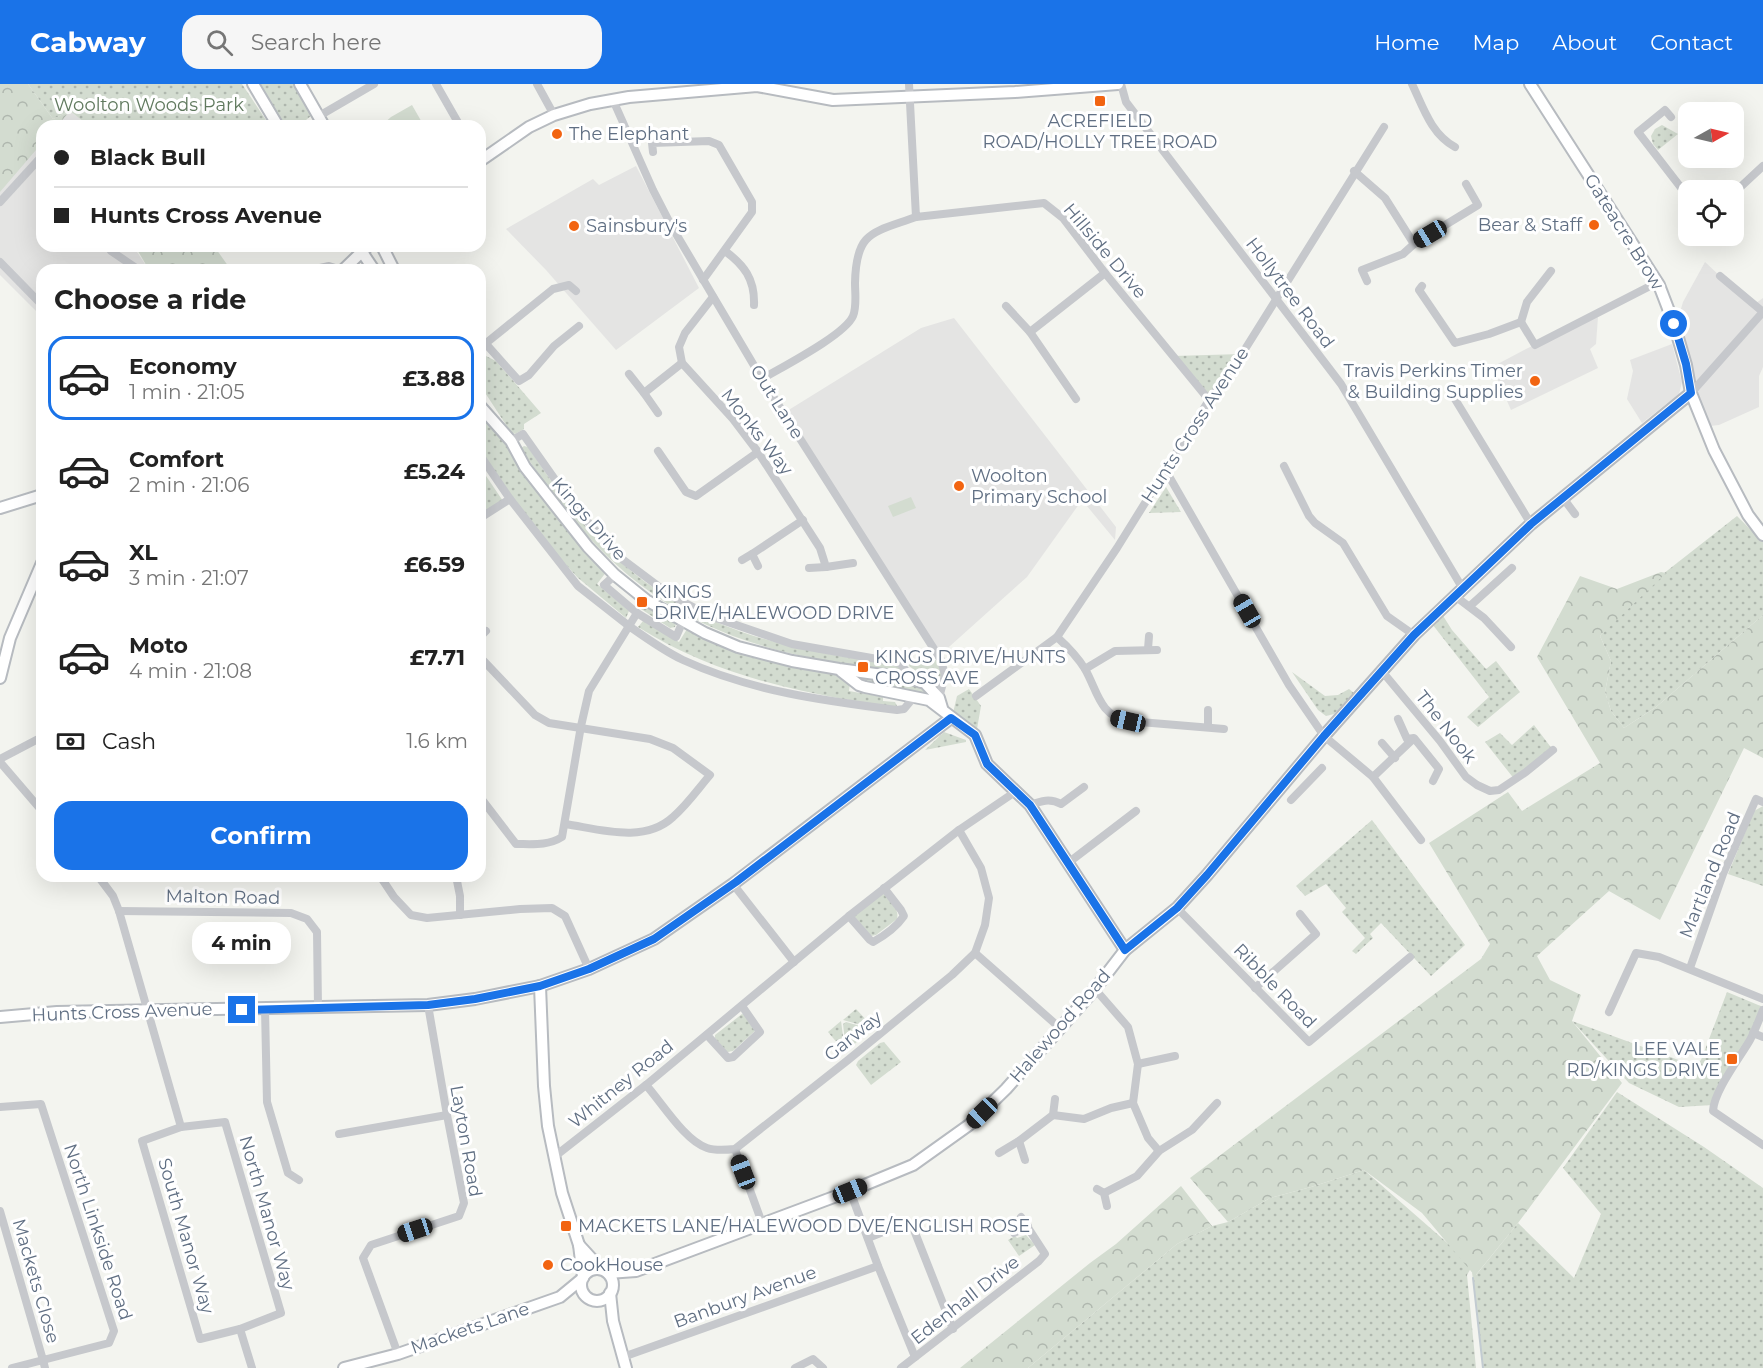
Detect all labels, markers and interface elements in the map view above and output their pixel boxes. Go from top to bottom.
search box [182,15,602,69]
text: Cabway [30,25,146,59]
icon: search [203,26,236,59]
text: Search here [251,29,382,56]
text: Home [1374,30,1439,55]
text: Map [1472,30,1519,55]
text: About [1552,30,1617,55]
text: Contact [1650,30,1733,55]
park label: Woolton Woods Park [54,94,244,116]
marker: ACREFIELD ROAD/HOLLY TREE ROAD [1093,94,1107,108]
north arrow [1678,102,1744,168]
map controls [1678,102,1744,246]
place label: ACREFIELD ROAD/HOLLY TREE ROAD [983,110,1218,153]
place label: The Elephant [569,123,689,145]
marker: The Elephant [550,127,564,141]
text: Black Bull [90,144,206,171]
street label: Gateacre Brow [1579,170,1669,294]
button: locate [1678,180,1744,246]
street label: Hillside Drive [1059,199,1151,303]
text: Hunts Cross Avenue [90,202,322,229]
place label: Bear & Staff [1478,214,1583,236]
place label: Sainsbury's [586,215,687,237]
car [1410,217,1450,251]
marker: Bear & Staff [1587,218,1601,232]
marker: Sainsbury's [567,219,581,233]
street label: Hollytree Road [1241,233,1339,353]
text: Choose a ride [54,283,246,316]
route start [1660,310,1687,337]
street label: Hunts Cross Avenue [1136,343,1254,507]
icon: car [57,351,111,405]
text: Economy [129,353,237,380]
place label: Travis Perkins Timer & Building Supplies [1344,360,1523,403]
street label: Out Lane [746,361,809,443]
text: £3.88 [402,365,465,392]
marker: Travis Perkins Timer & Building Supplies [1528,374,1542,388]
text: 1 min · 21:05 [129,380,244,404]
street label: Monks Way [716,384,798,480]
icon: car [57,444,111,498]
text: Comfort [129,446,224,473]
text: £5.24 [404,458,465,485]
place label: Woolton Primary School [971,465,1107,508]
text: 2 min · 21:06 [129,473,249,497]
street label: Kings Drive [547,473,631,565]
marker: Woolton Primary School [952,479,966,493]
icon: car [57,537,111,591]
text: XL [129,539,158,566]
text: £6.59 [404,551,465,578]
text: 3 min · 21:07 [129,566,249,590]
place label: KINGS DRIVE/HALEWOOD DRIVE [654,581,894,624]
car [1230,591,1264,631]
marker: KINGS DRIVE/HALEWOOD DRIVE [635,595,649,609]
icon: car [57,630,111,684]
text: Moto [129,632,188,659]
text: £7.71 [410,644,465,671]
place label: KINGS DRIVE/HUNTS CROSS AVE [875,646,1066,689]
text: 4 min · 21:08 [129,659,252,683]
marker: KINGS DRIVE/HUNTS CROSS AVE [856,660,870,674]
street label: The Nook [1411,686,1481,768]
car [1108,708,1148,734]
icon: cash [54,725,87,758]
text: Cash [102,728,156,755]
text: 1.6 km [406,729,468,753]
button: Confirm [54,801,468,870]
street label: Martland Road [1675,809,1745,941]
street label: Malton Road [165,885,281,909]
callout: 4 min [192,923,292,965]
text: 4 min [211,931,272,955]
street label: Ribble Road [1229,939,1321,1033]
street label: Halewood Road [1005,965,1115,1087]
route end [228,996,255,1023]
street label: Hunts Cross Avenue [31,998,213,1026]
street label: Garway [820,1006,886,1066]
street label: Whitney Road [564,1035,678,1133]
place label: LEE VALE RD/KINGS DRIVE [1566,1038,1720,1081]
marker: LEE VALE RD/KINGS DRIVE [1725,1052,1739,1066]
street label: Layton Road [445,1083,487,1199]
car [963,1094,1001,1132]
street label: North Manor Way [234,1133,300,1293]
street label: North Linkside Road [59,1141,137,1323]
car [728,1152,758,1192]
street label: South Manor Way [153,1156,219,1317]
car [830,1176,870,1206]
place label: MACKETS LANE/HALEWOOD DVE/ENGLISH ROSE [578,1215,1030,1237]
street label: Mackets Close [8,1216,64,1346]
car [395,1216,435,1244]
marker: MACKETS LANE/HALEWOOD DVE/ENGLISH ROSE [559,1219,573,1233]
street label: Edenhall Drive [906,1251,1024,1349]
place label: CookHouse [560,1254,663,1276]
marker: CookHouse [541,1258,555,1272]
street label: Banbury Avenue [671,1261,819,1333]
street label: Mackets Lane [408,1297,532,1359]

